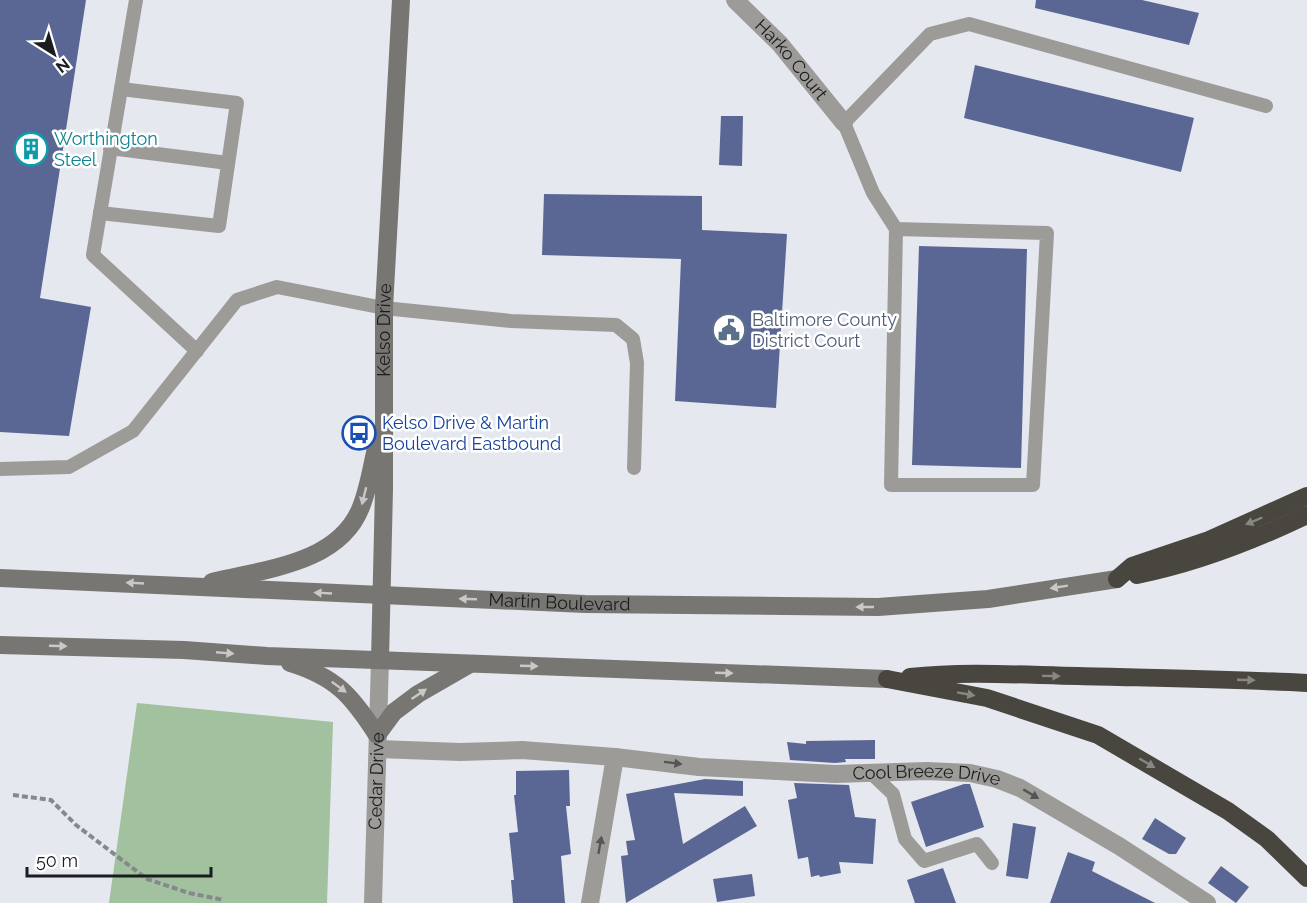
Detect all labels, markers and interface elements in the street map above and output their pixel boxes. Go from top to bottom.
street label: Harko Court [751,15,832,104]
north arrow [24,24,84,84]
text: N [52,54,73,77]
place label: Worthington Steel [54,128,158,170]
building icon: Worthington Steel [13,131,49,167]
street label: Kelso Drive [373,282,395,377]
place label: Baltimore County District Court [752,309,897,351]
public building icon: Baltimore County District Court [711,312,747,348]
place label: Kelso Drive & Martin Boulevard Eastbound [382,412,561,454]
bus stop icon: Kelso Drive & Martin Boulevard Eastbound [341,415,377,451]
one-way arrow [359,487,369,505]
one-way arrow [1245,516,1263,526]
one-way arrow [125,579,144,588]
one-way arrow [1049,583,1068,592]
one-way arrow [313,588,332,597]
street label: Martin Boulevard [488,589,631,614]
one-way arrow [458,595,477,604]
one-way arrow [856,602,875,612]
one-way arrow [49,642,68,651]
one-way arrow [216,648,235,658]
one-way arrow [519,662,538,671]
one-way arrow [714,669,733,678]
one-way arrow [1041,671,1060,681]
one-way arrow [1236,675,1255,685]
one-way arrow [331,681,346,693]
one-way arrow [410,688,426,700]
one-way arrow [956,690,975,699]
street label: Cedar Drive [364,732,388,830]
one-way arrow [1139,757,1155,768]
one-way arrow [663,759,682,768]
street label: Cool Breeze Drive [852,760,1003,790]
one-way arrow [1023,789,1039,800]
one-way arrow [595,836,604,855]
scale bar [27,840,212,878]
text: 50 m [36,850,78,871]

